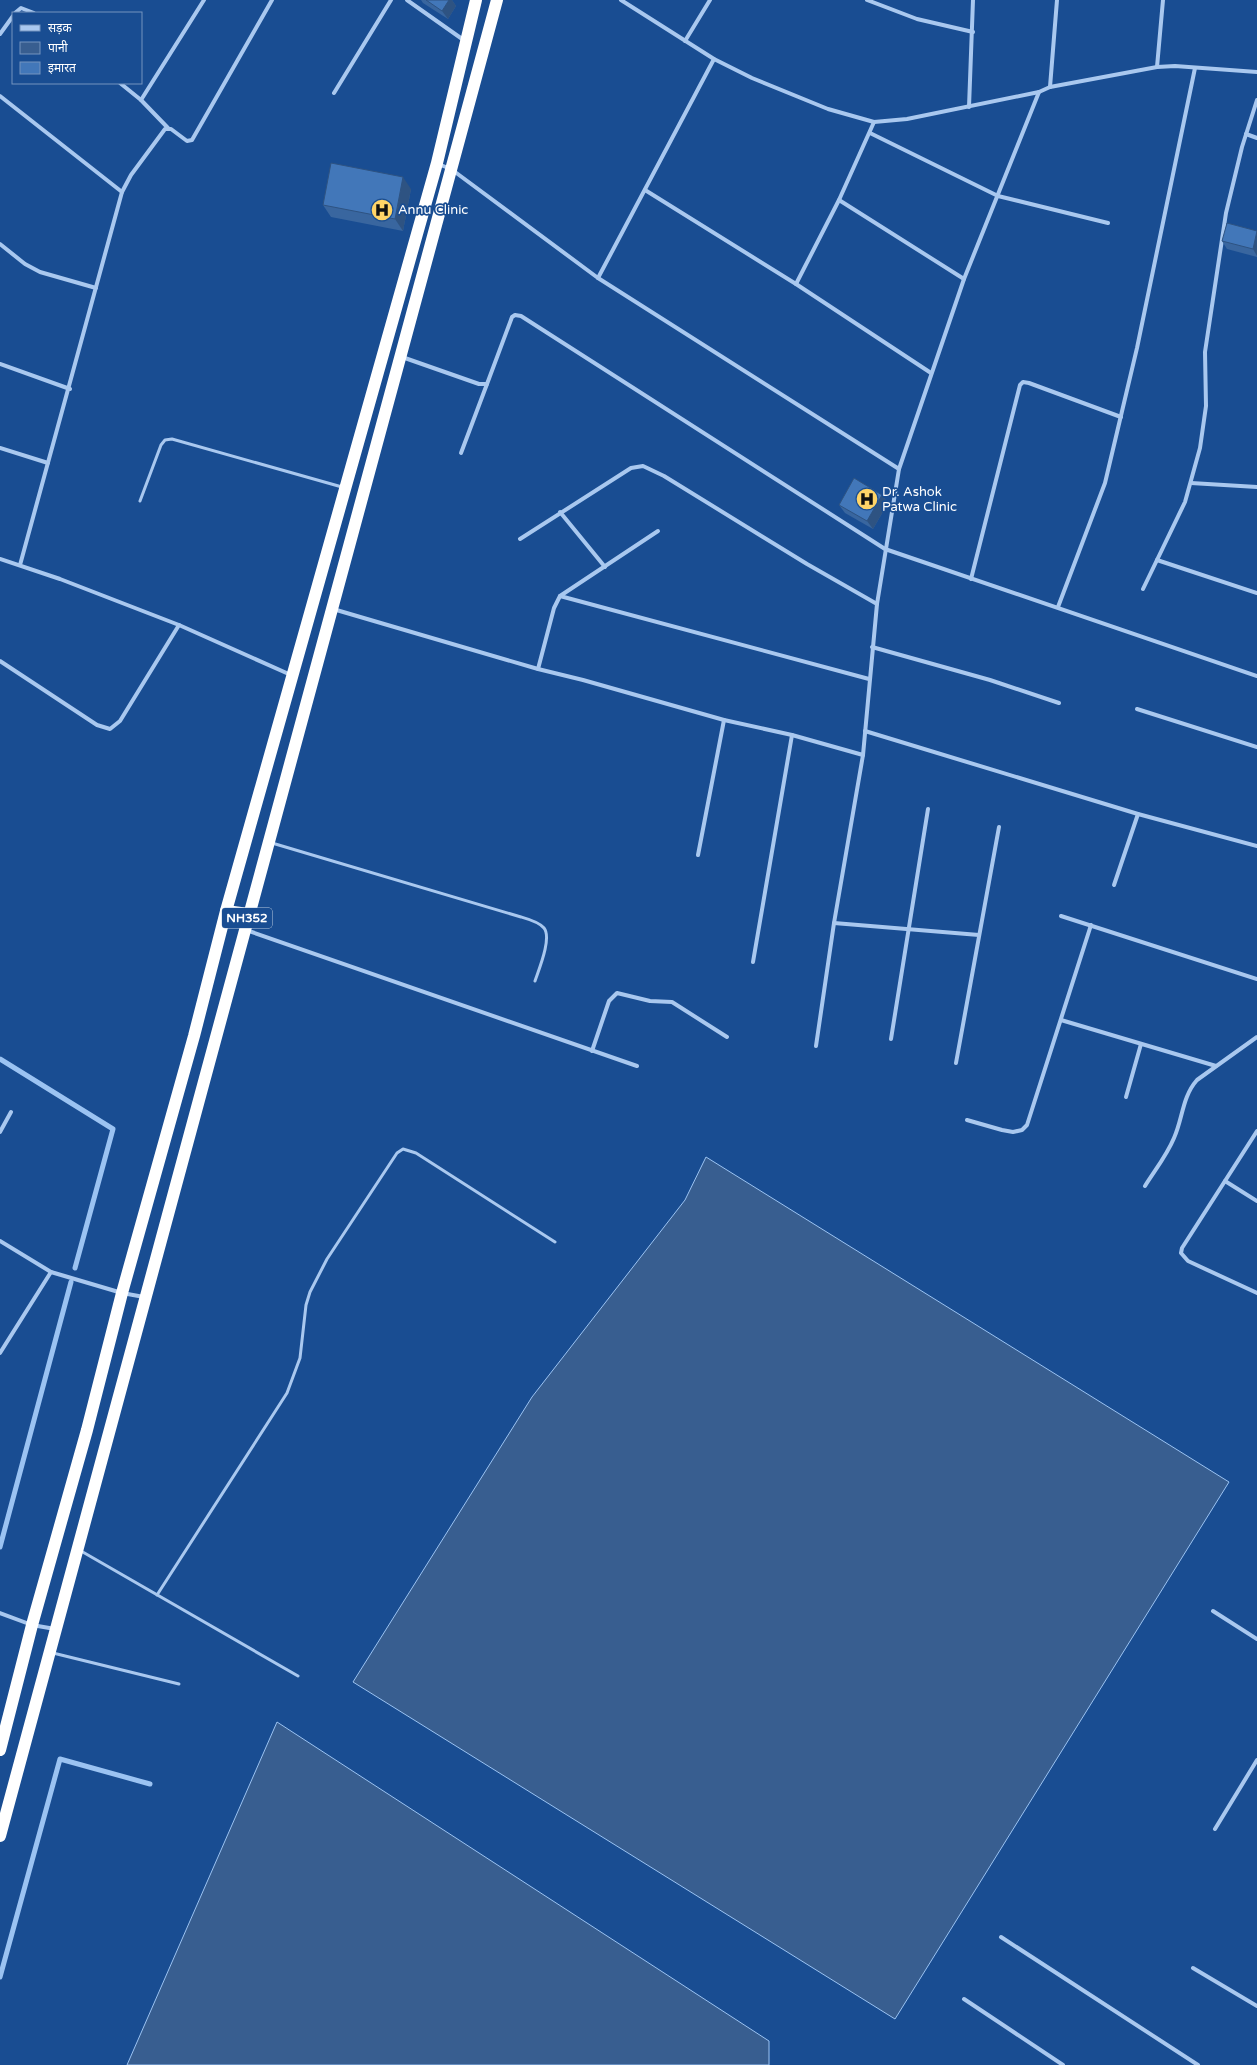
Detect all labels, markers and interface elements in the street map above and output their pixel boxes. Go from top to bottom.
legend [12,12,142,84]
text: सड़क [48,21,73,35]
text: पानी [48,40,69,55]
text: इमारत [48,61,77,75]
hospital icon: Annu Clinic [369,197,395,223]
place label: Annu Clinic [398,202,468,218]
place label: Dr. Ashok Patwa Clinic [882,484,957,515]
hospital icon: Dr. Ashok Patwa Clinic [854,486,880,512]
road number: NH352 [222,908,272,928]

